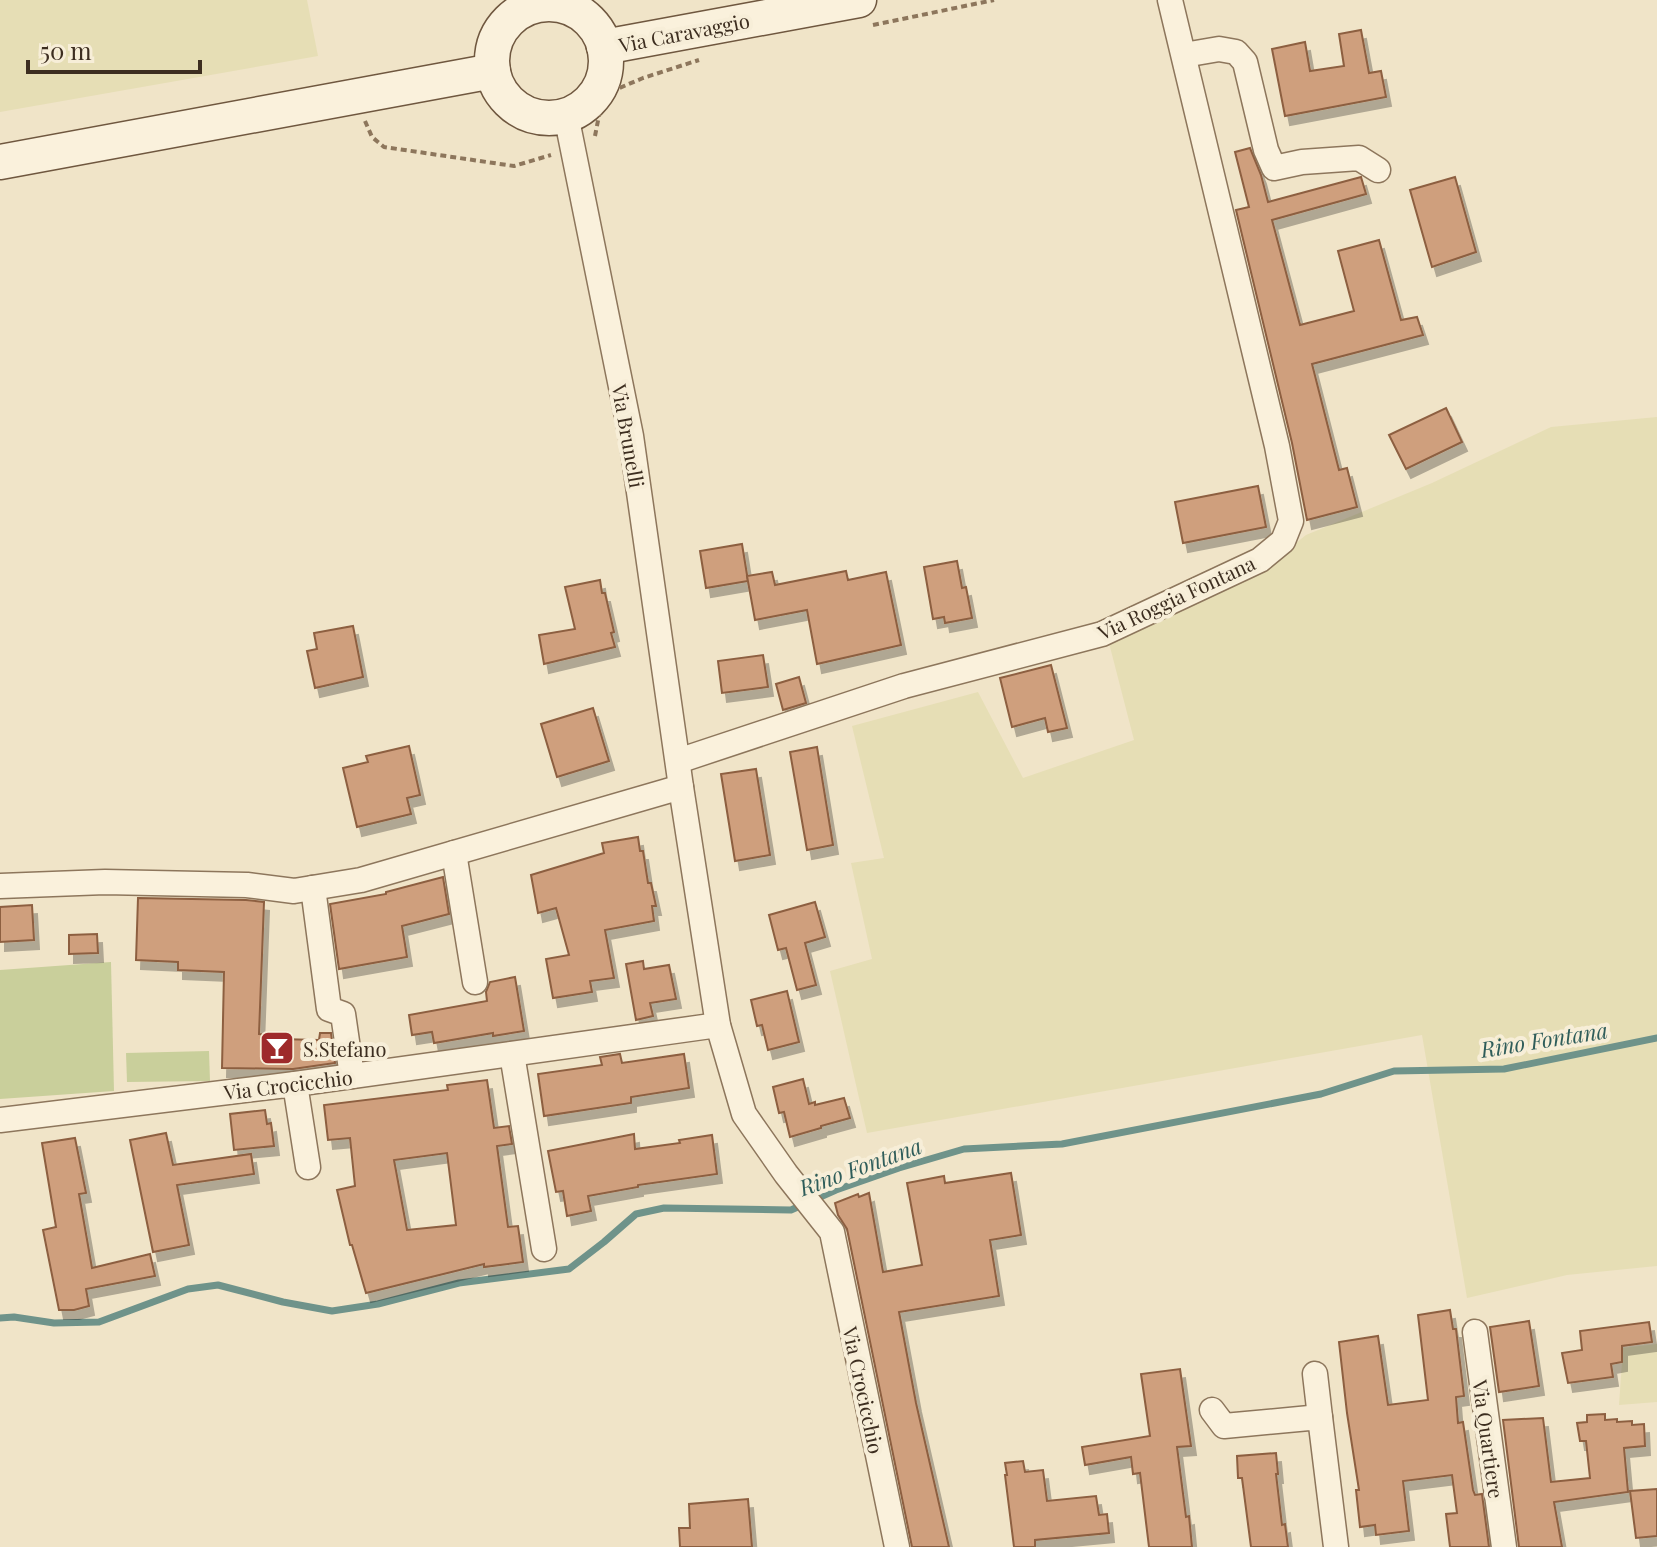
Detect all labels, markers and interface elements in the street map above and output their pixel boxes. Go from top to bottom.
street label: Via Caravaggio [615,6,752,58]
scale bar [28,24,200,74]
text: 50 m [40,34,92,66]
street label: Via Brunelli [606,381,651,490]
street label: Via Roggia Fontana [1092,549,1259,646]
water label: Rino Fontana [1477,1014,1610,1064]
bar icon: S.Stefano [258,1029,296,1067]
place label: S.Stefano [303,1035,386,1062]
street label: Via Crocicchio [221,1063,354,1105]
water label: Rino Fontana [794,1130,926,1202]
street label: Via Crocicchio [837,1323,891,1456]
street label: Via Quartiere [1467,1377,1511,1500]

